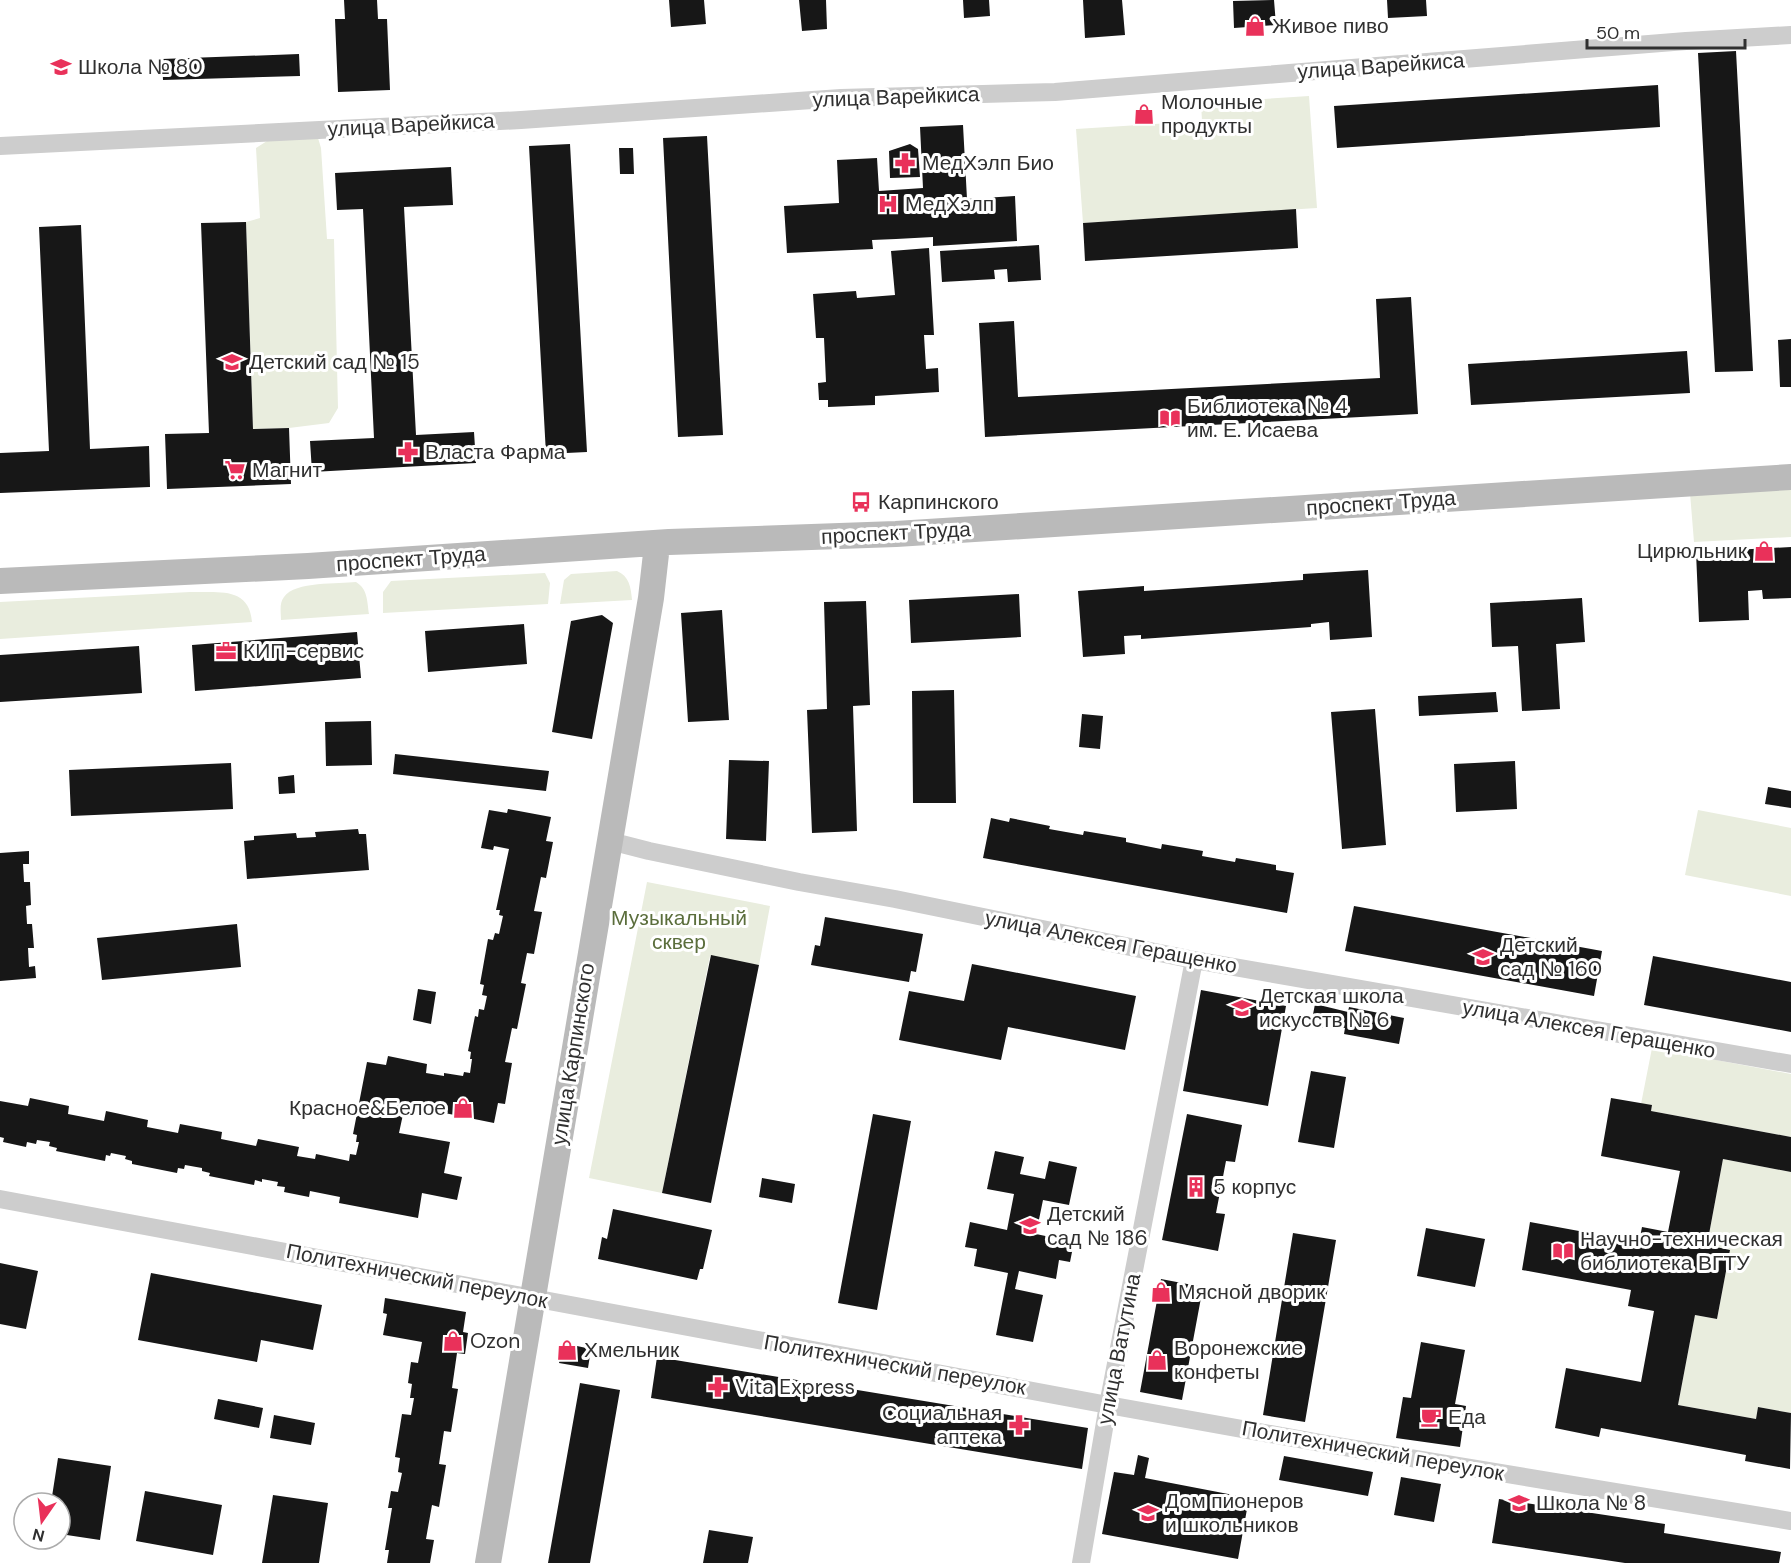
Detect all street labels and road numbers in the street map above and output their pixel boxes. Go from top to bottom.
street label: улица Варейкиса [1297,46,1466,86]
street label: улица Варейкиса [812,80,980,114]
street label: улица Варейкиса [327,107,496,143]
street label: проспект Труда [1305,484,1457,522]
street label: проспект Труда [820,515,972,551]
street label: проспект Труда [335,540,487,578]
street label: улица Алексея Геращенко [983,904,1239,980]
street label: улица Карпинского [545,961,601,1147]
street label: улица Алексея Геращенко [1460,993,1718,1065]
street label: Политехнический переулок [284,1237,551,1315]
street label: улица Ватутина [1091,1271,1147,1427]
street label: Политехнический переулок [762,1328,1029,1402]
street label: Политехнический переулок [1240,1414,1507,1488]

